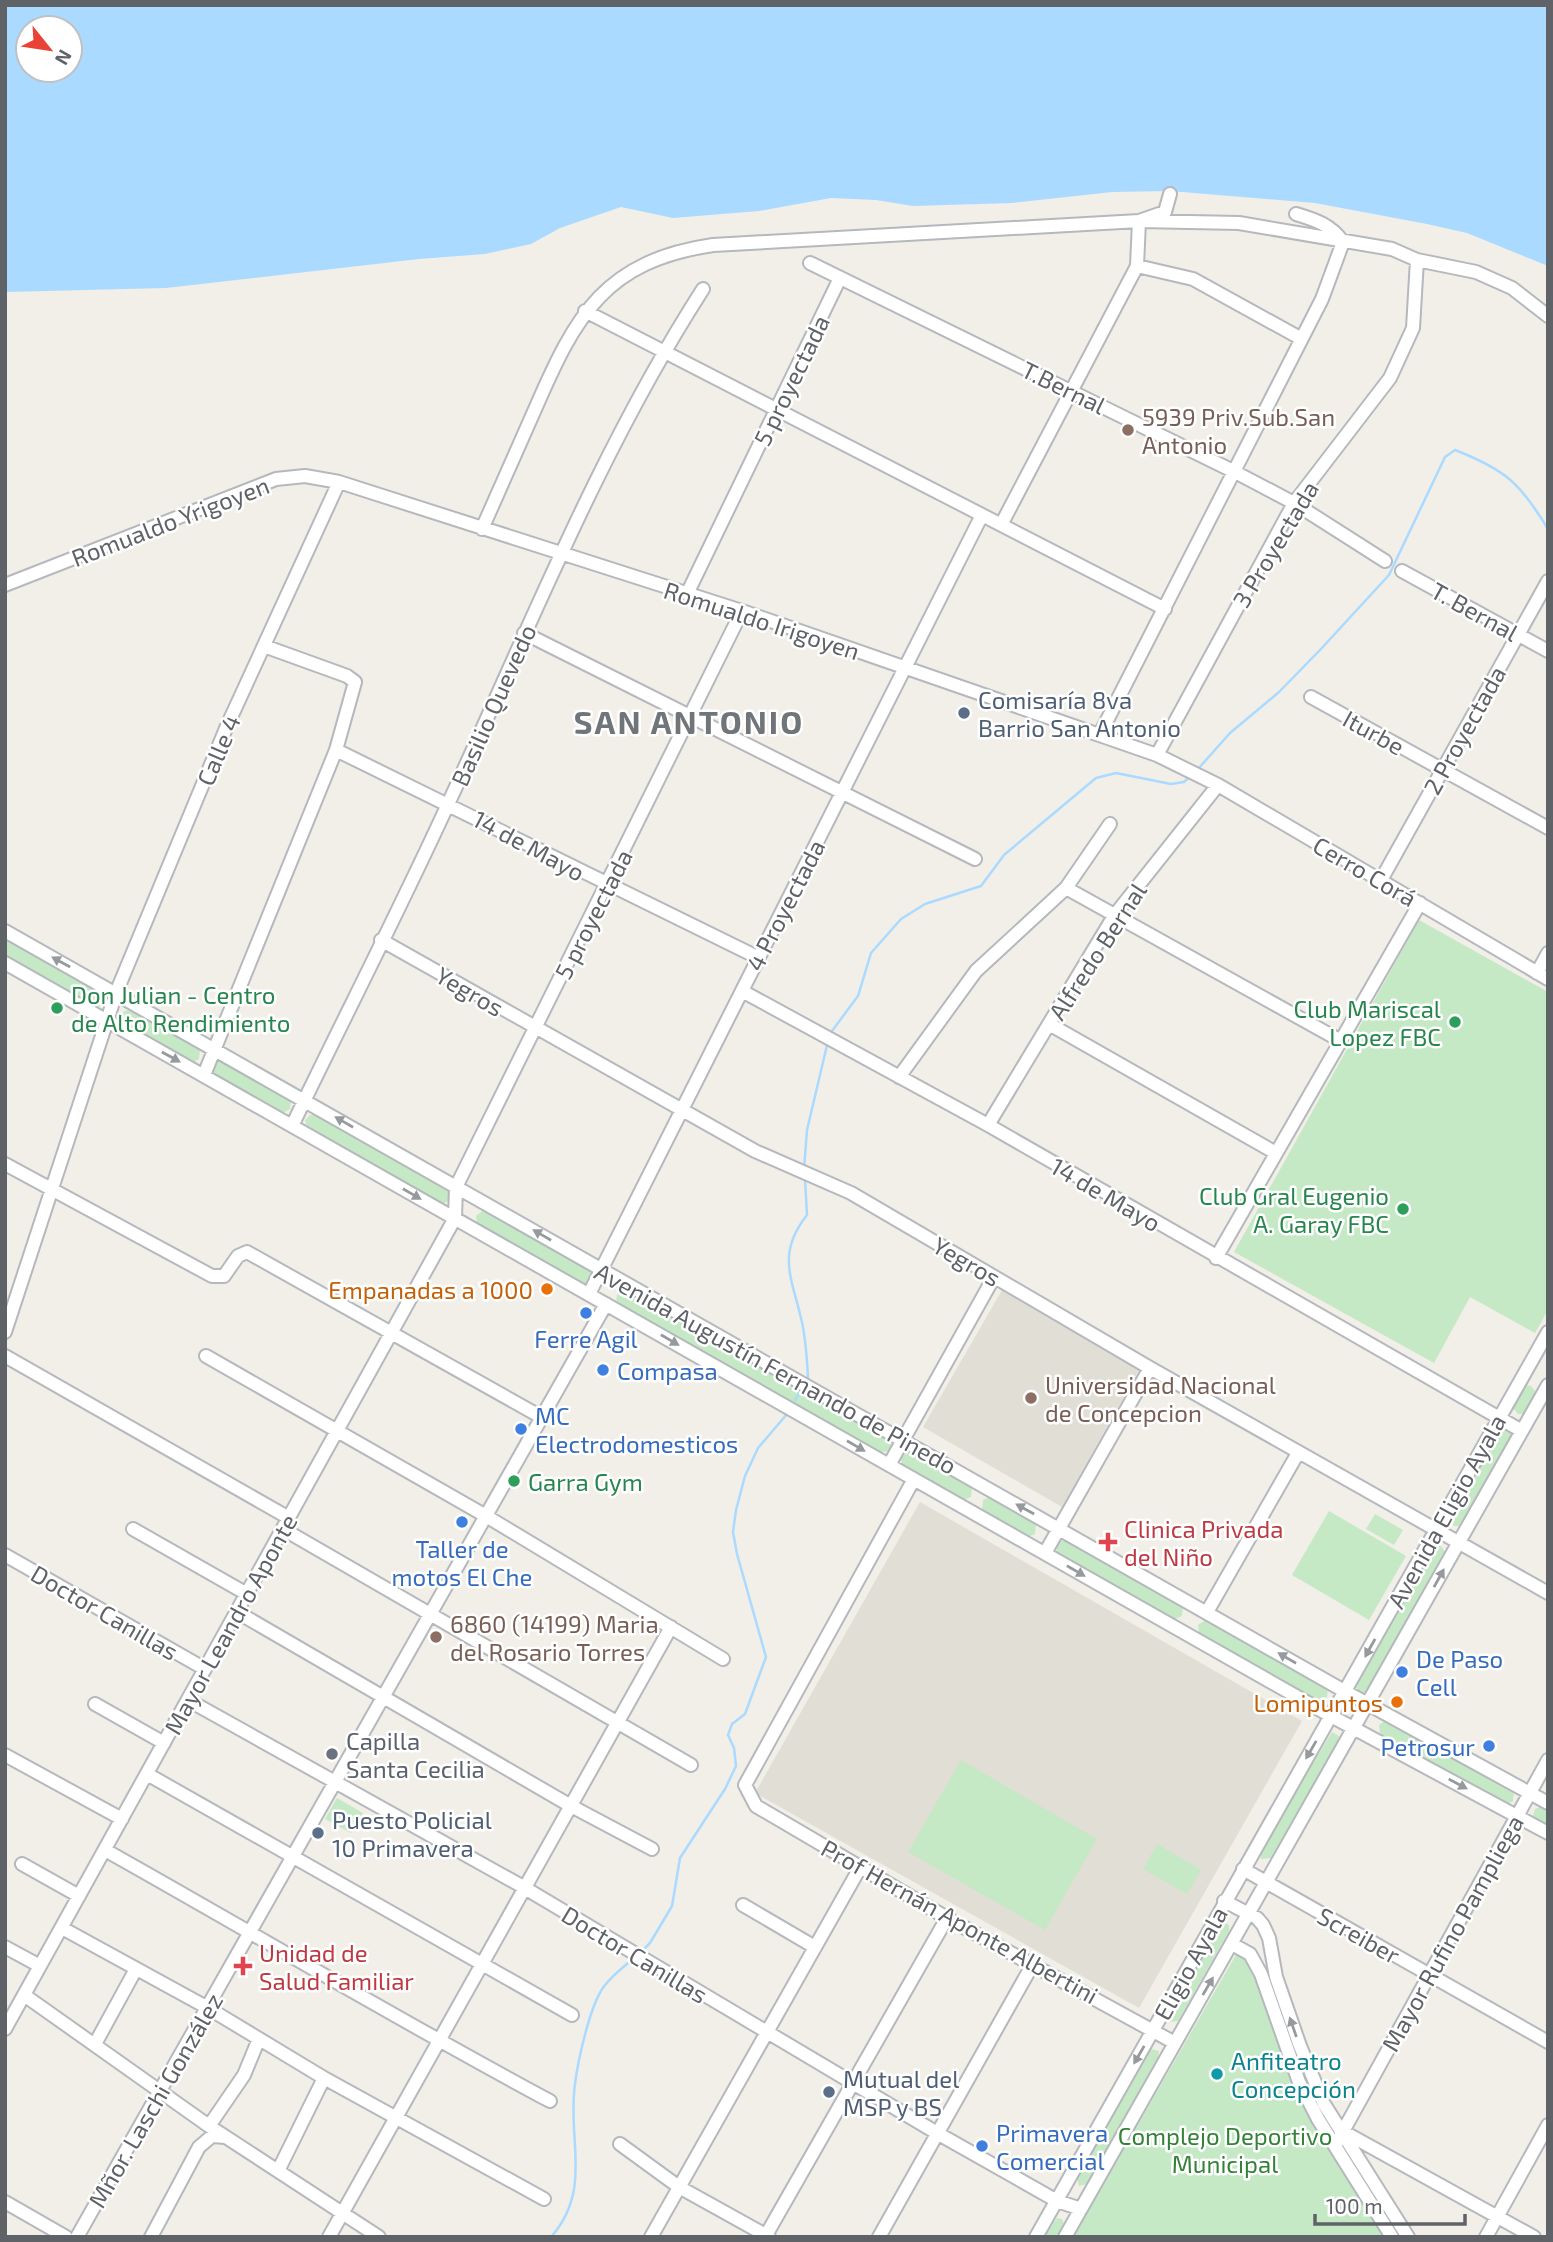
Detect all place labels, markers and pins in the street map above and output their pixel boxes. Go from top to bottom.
place label: 5939 Priv.Sub.San Antonio [1142,402,1335,459]
marker: 5939 Priv.Sub.San Antonio [1120,422,1136,438]
place label: Comisaría 8va Barrio San Antonio [978,685,1181,742]
marker: Comisaría 8va Barrio San Antonio [956,705,972,721]
place label: Don Julian - Centro de Alto Rendimiento [71,980,290,1037]
place label: Club Mariscal Lopez FBC [1293,994,1441,1051]
marker: Don Julian - Centro de Alto Rendimiento [49,1000,65,1016]
marker: Club Mariscal Lopez FBC [1447,1014,1463,1030]
place label: Club Gral Eugenio A. Garay FBC [1199,1181,1389,1238]
marker: Club Gral Eugenio A. Garay FBC [1395,1201,1411,1217]
place label: Empanadas a 1000 [328,1275,533,1304]
marker: Empanadas a 1000 [539,1281,555,1297]
marker: Ferre Agil [578,1305,594,1321]
place label: Ferre Agil [534,1324,638,1353]
place label: Compasa [617,1356,718,1385]
marker: Compasa [595,1362,611,1378]
place label: Universidad Nacional de Concepcion [1045,1370,1276,1427]
marker: Universidad Nacional de Concepcion [1023,1390,1039,1406]
place label: MC Electrodomesticos [535,1401,738,1458]
marker: MC Electrodomesticos [513,1421,529,1437]
place label: Garra Gym [528,1467,643,1496]
marker: Garra Gym [506,1473,522,1489]
marker: Taller de motos El Che [454,1514,470,1530]
place label: Clinica Privada del Niño [1124,1514,1283,1571]
marker: Clinica Privada del Niño [1098,1532,1118,1552]
place label: Taller de motos El Che [392,1534,532,1591]
place label: 6860 (14199) Maria del Rosario Torres [450,1609,659,1666]
marker: 6860 (14199) Maria del Rosario Torres [428,1629,444,1645]
place label: De Paso Cell [1416,1644,1503,1701]
marker: De Paso Cell [1394,1664,1410,1680]
place label: Lomipuntos [1254,1688,1383,1717]
marker: Lomipuntos [1389,1694,1405,1710]
place label: Capilla Santa Cecilia [346,1726,485,1783]
place label: Petrosur [1381,1732,1475,1761]
marker: Petrosur [1481,1738,1497,1754]
marker: Capilla Santa Cecilia [324,1746,340,1762]
place label: Puesto Policial 10 Primavera [332,1805,492,1862]
marker: Puesto Policial 10 Primavera [310,1825,326,1841]
place label: Unidad de Salud Familiar [259,1938,414,1995]
marker: Unidad de Salud Familiar [233,1956,253,1976]
place label: Anfiteatro Concepción [1231,2046,1356,2103]
place label: Mutual del MSP y BS [843,2064,959,2121]
marker: Anfiteatro Concepción [1209,2066,1225,2082]
marker: Mutual del MSP y BS [821,2084,837,2100]
place label: Primavera Comercial [996,2118,1108,2175]
marker: Primavera Comercial [974,2138,990,2154]

